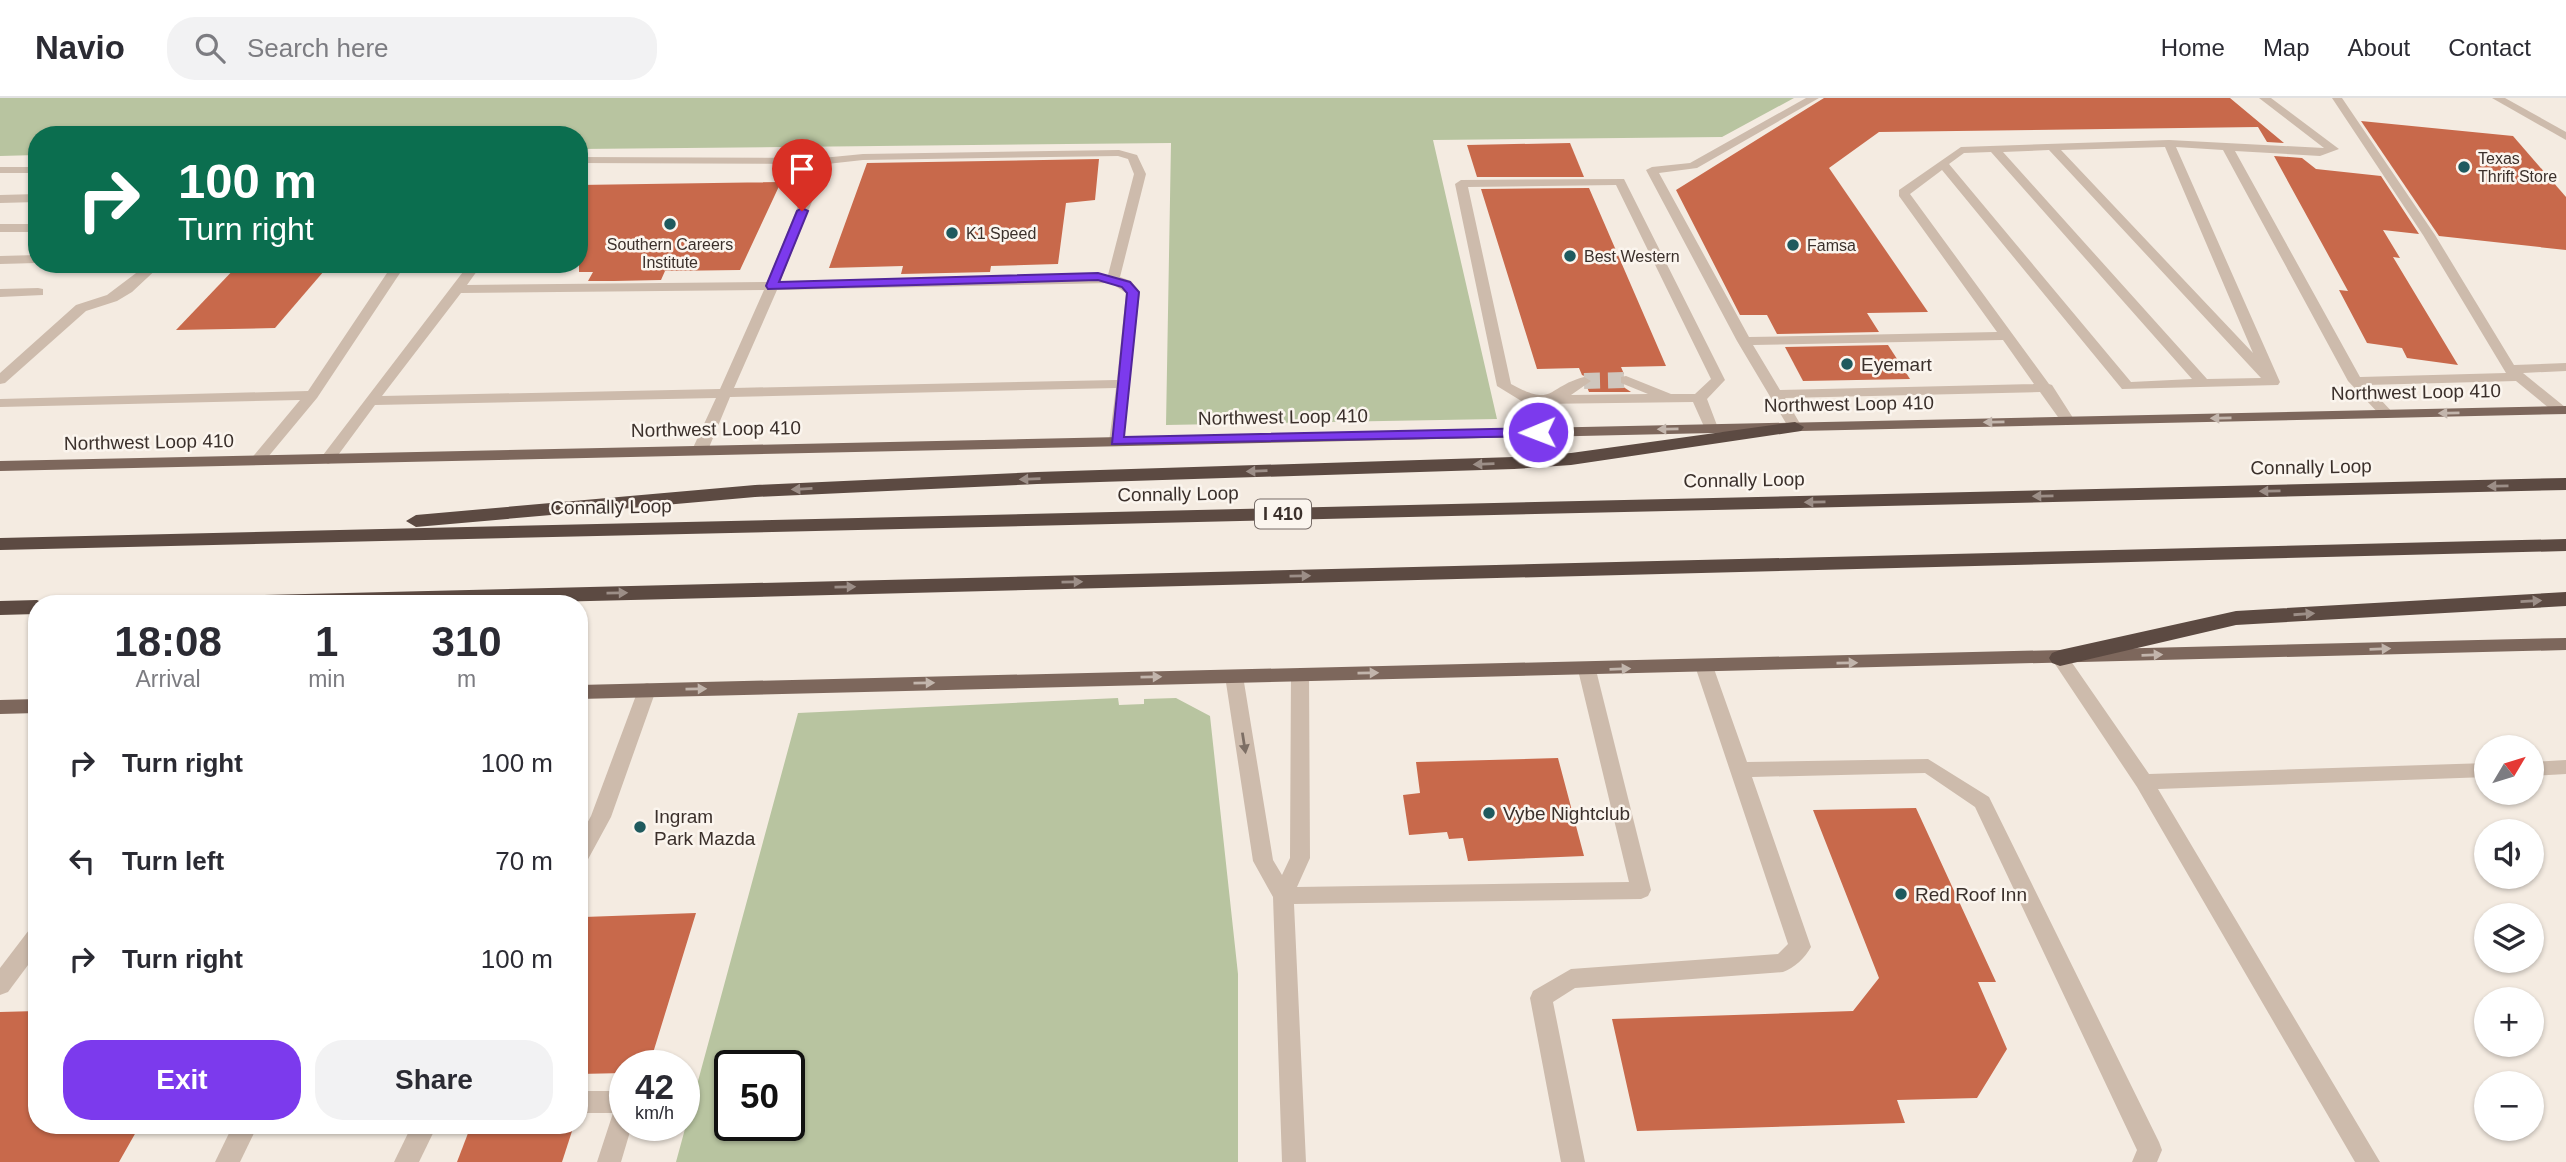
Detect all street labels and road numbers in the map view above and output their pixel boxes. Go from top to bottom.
street label: Northwest Loop 410 [2331,380,2501,404]
street label: Northwest Loop 410 [1764,392,1934,416]
street label: Northwest Loop 410 [1198,405,1368,429]
street label: Northwest Loop 410 [631,417,801,441]
street label: Northwest Loop 410 [64,430,234,454]
street label: Connally Loop [2250,455,2372,479]
street label: Connally Loop [1683,468,1805,492]
street label: Connally Loop [1117,482,1239,506]
street label: Connally Loop [550,495,672,519]
road number: I 410 [1255,500,1311,528]

